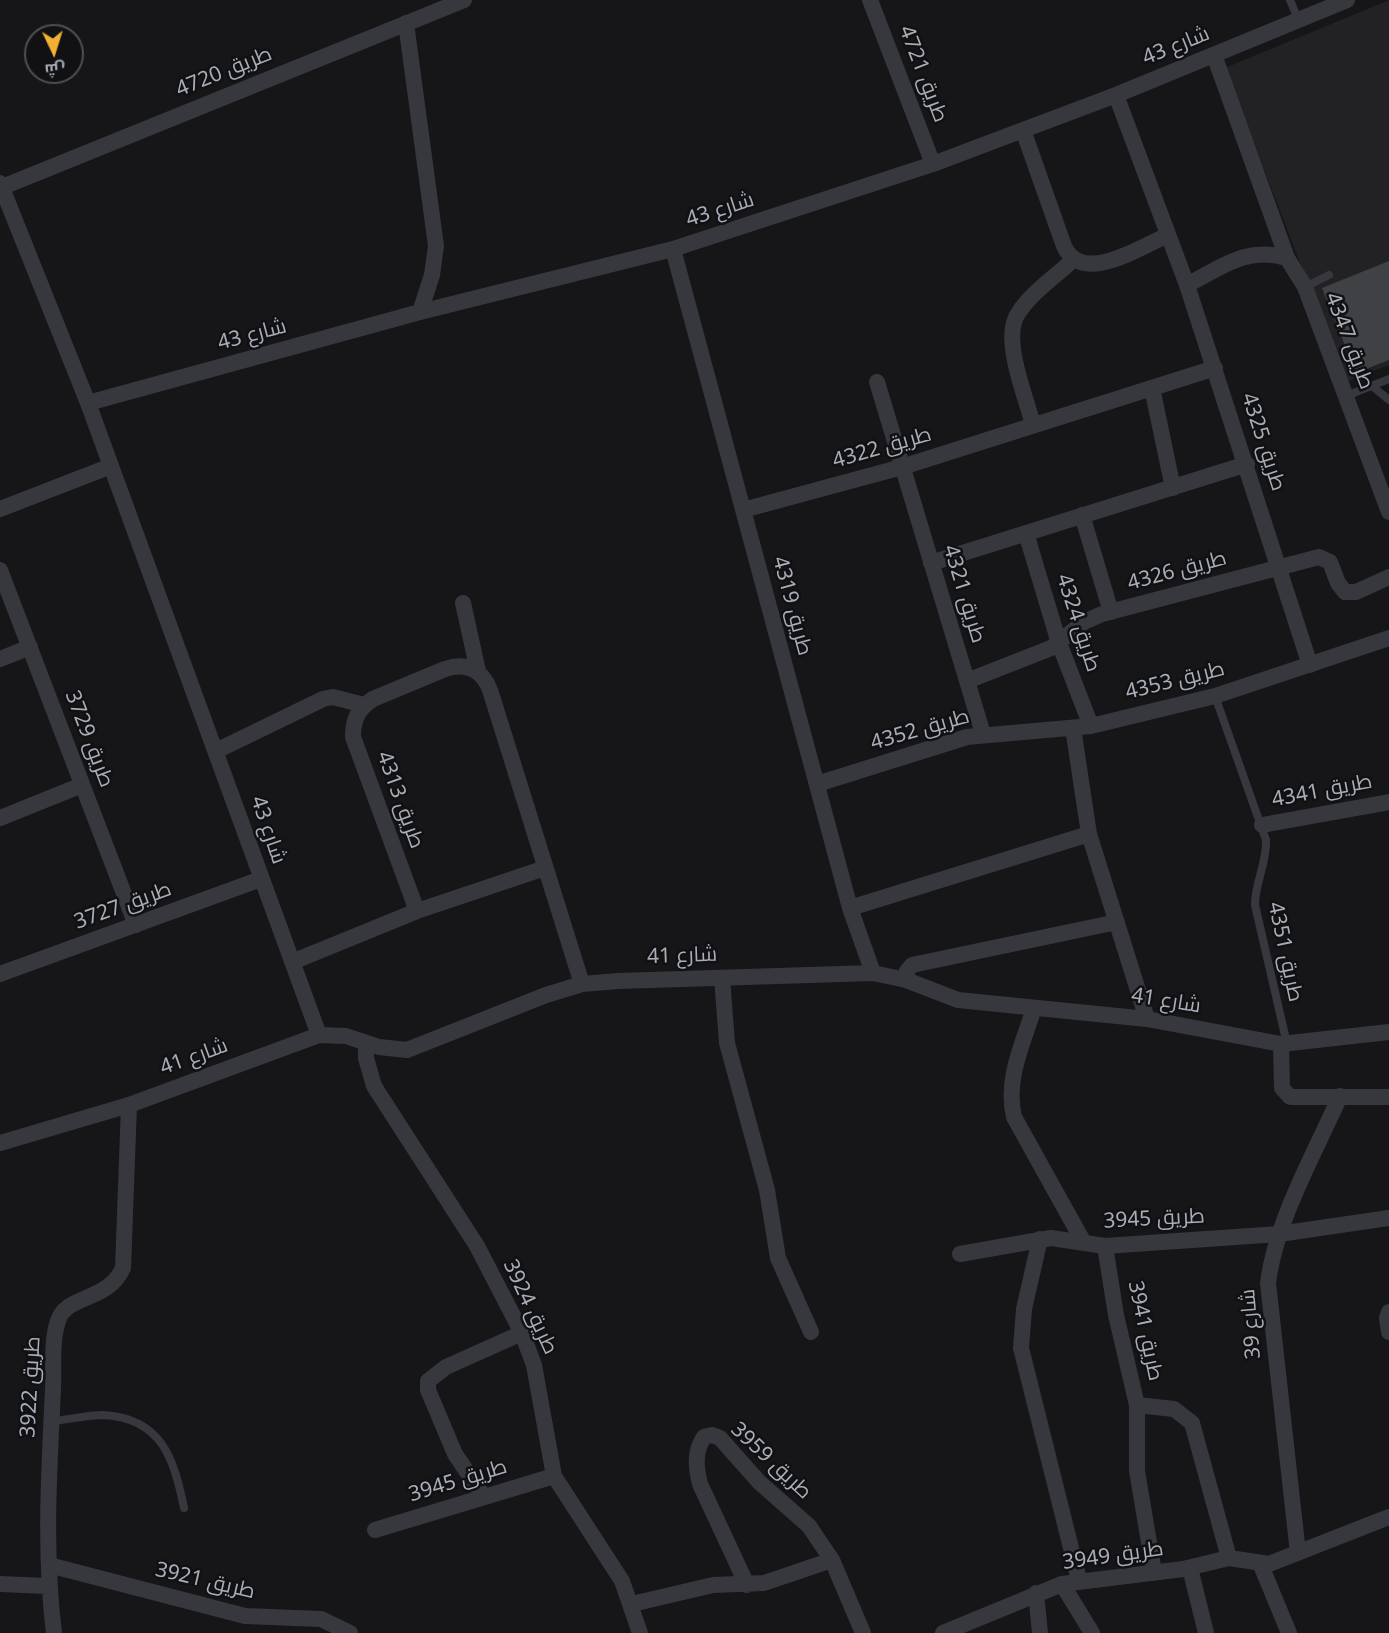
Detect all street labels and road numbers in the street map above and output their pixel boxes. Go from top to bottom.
street label: شارع 43 [1139,21,1213,71]
street label: طريق 4721 [893,22,953,126]
street label: طريق 4720 [172,41,276,103]
street label: شارع 43 [683,187,757,233]
street label: طريق 4347 [1319,289,1379,393]
street label: شارع 43 [215,314,289,356]
street label: طريق 4325 [1235,390,1291,494]
street label: طريق 4322 [830,422,934,474]
street label: طريق 4321 [937,542,991,646]
street label: طريق 4326 [1125,546,1229,596]
street label: طريق 4319 [767,554,817,658]
street label: طريق 4324 [1050,571,1106,675]
street label: طريق 4353 [1123,656,1227,706]
street label: طريق 3729 [59,687,119,791]
street label: طريق 4352 [868,704,972,756]
street label: طريق 4313 [371,748,429,852]
street label: طريق 4341 [1270,769,1374,813]
street label: شارع 43 [245,793,291,867]
street label: طريق 3727 [71,877,175,935]
street label: طريق 4351 [1262,900,1308,1004]
street label: شارع 41 [647,942,717,970]
street label: شارع 41 [1129,983,1203,1019]
street label: شارع 41 [157,1033,231,1081]
street label: طريق 3945 [1103,1204,1205,1234]
street label: طريق 3924 [497,1256,563,1358]
street label: طريق 3941 [1122,1279,1168,1383]
street label: شارع 39 [1235,1288,1267,1360]
street label: طريق 3922 [16,1336,46,1438]
street label: طريق 3959 [725,1417,817,1505]
street label: طريق 3945 [406,1454,510,1508]
street label: طريق 3949 [1061,1536,1165,1576]
street label: طريق 3921 [153,1557,257,1605]

